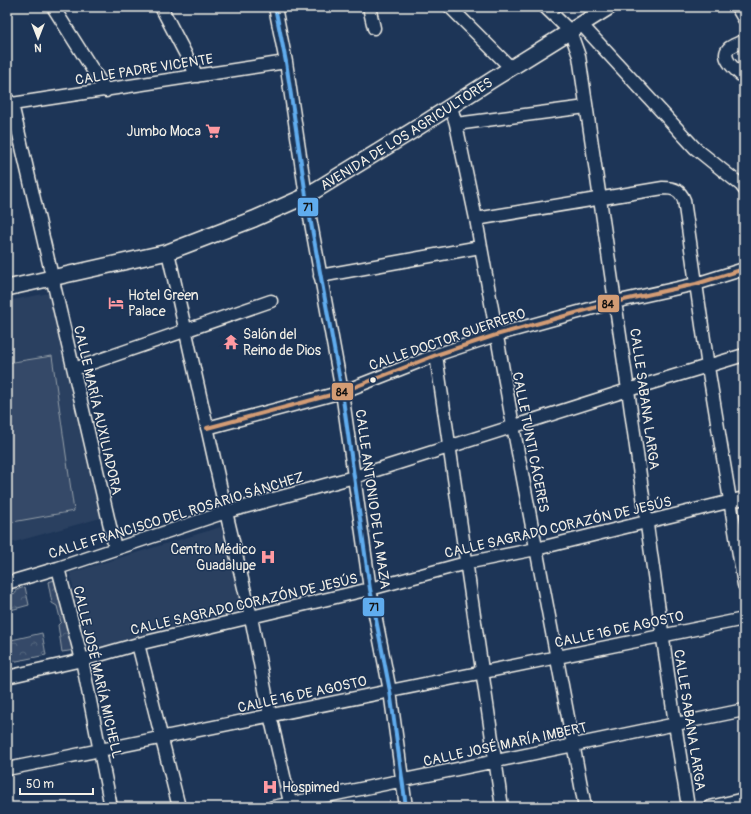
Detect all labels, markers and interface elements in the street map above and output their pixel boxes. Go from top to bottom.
north arrow [18,18,58,58]
text: N [34,41,42,54]
street label: CALLE PADRE VICENTE [74,50,214,89]
street label: AVENIDA DE LOS AGRICULTORES [317,74,496,194]
supermarket icon: Jumbo Moca [204,122,222,140]
place label: Jumbo Moca [127,123,201,140]
line badge: 71 [297,197,319,217]
text: 71 [303,201,313,214]
place label: Hotel Green Palace [128,287,199,320]
hotel icon: Hotel Green Palace [107,294,125,312]
line badge: 84 [597,294,620,313]
text: 84 [602,298,615,311]
street label: CALLE DOCTOR GUERRERO [367,305,528,374]
street label: CALLE MARÍA AUXILIADORA [70,324,126,496]
place label: Salón del Reino de Dios [243,326,322,359]
street label: CALLE SABANA LARGA [626,327,663,471]
temple icon: Salón del Reino de Dios [222,333,240,351]
street label: CALLE TUNTI CÁCERES [509,370,553,514]
unlabelled marker [368,375,378,385]
line badge: 84 [331,382,354,401]
text: 84 [336,386,349,399]
street label: CALLE ANTONIO DE LA MAZA [351,408,394,590]
street label: CALLE FRANCISCO DEL ROSARIO SÁNCHEZ [46,467,306,563]
street label: CALLE SAGRADO CORAZÓN DE JESÚS [443,492,673,562]
place label: Centro Médico Guadalupe [171,541,256,574]
hospital icon: Centro Médico Guadalupe [259,548,277,566]
street label: CALLE SAGRADO CORAZÓN DE JESÚS [129,569,359,639]
street label: CALLE JOSÉ MARÍA MICHELL [69,584,127,760]
line badge: 71 [362,597,385,617]
text: 71 [369,601,379,614]
street label: CALLE 16 DE AGOSTO [553,607,685,651]
street label: CALLE SABANA LARGA [670,648,709,792]
street label: CALLE 16 DE AGOSTO [236,672,368,716]
street label: CALLE JOSÉ MARÍA IMBERT [421,718,589,770]
scale bar [20,770,93,796]
text: 50 m [26,777,54,792]
hospital icon: Hospimed [261,778,279,796]
place label: Hospimed [282,779,340,796]

